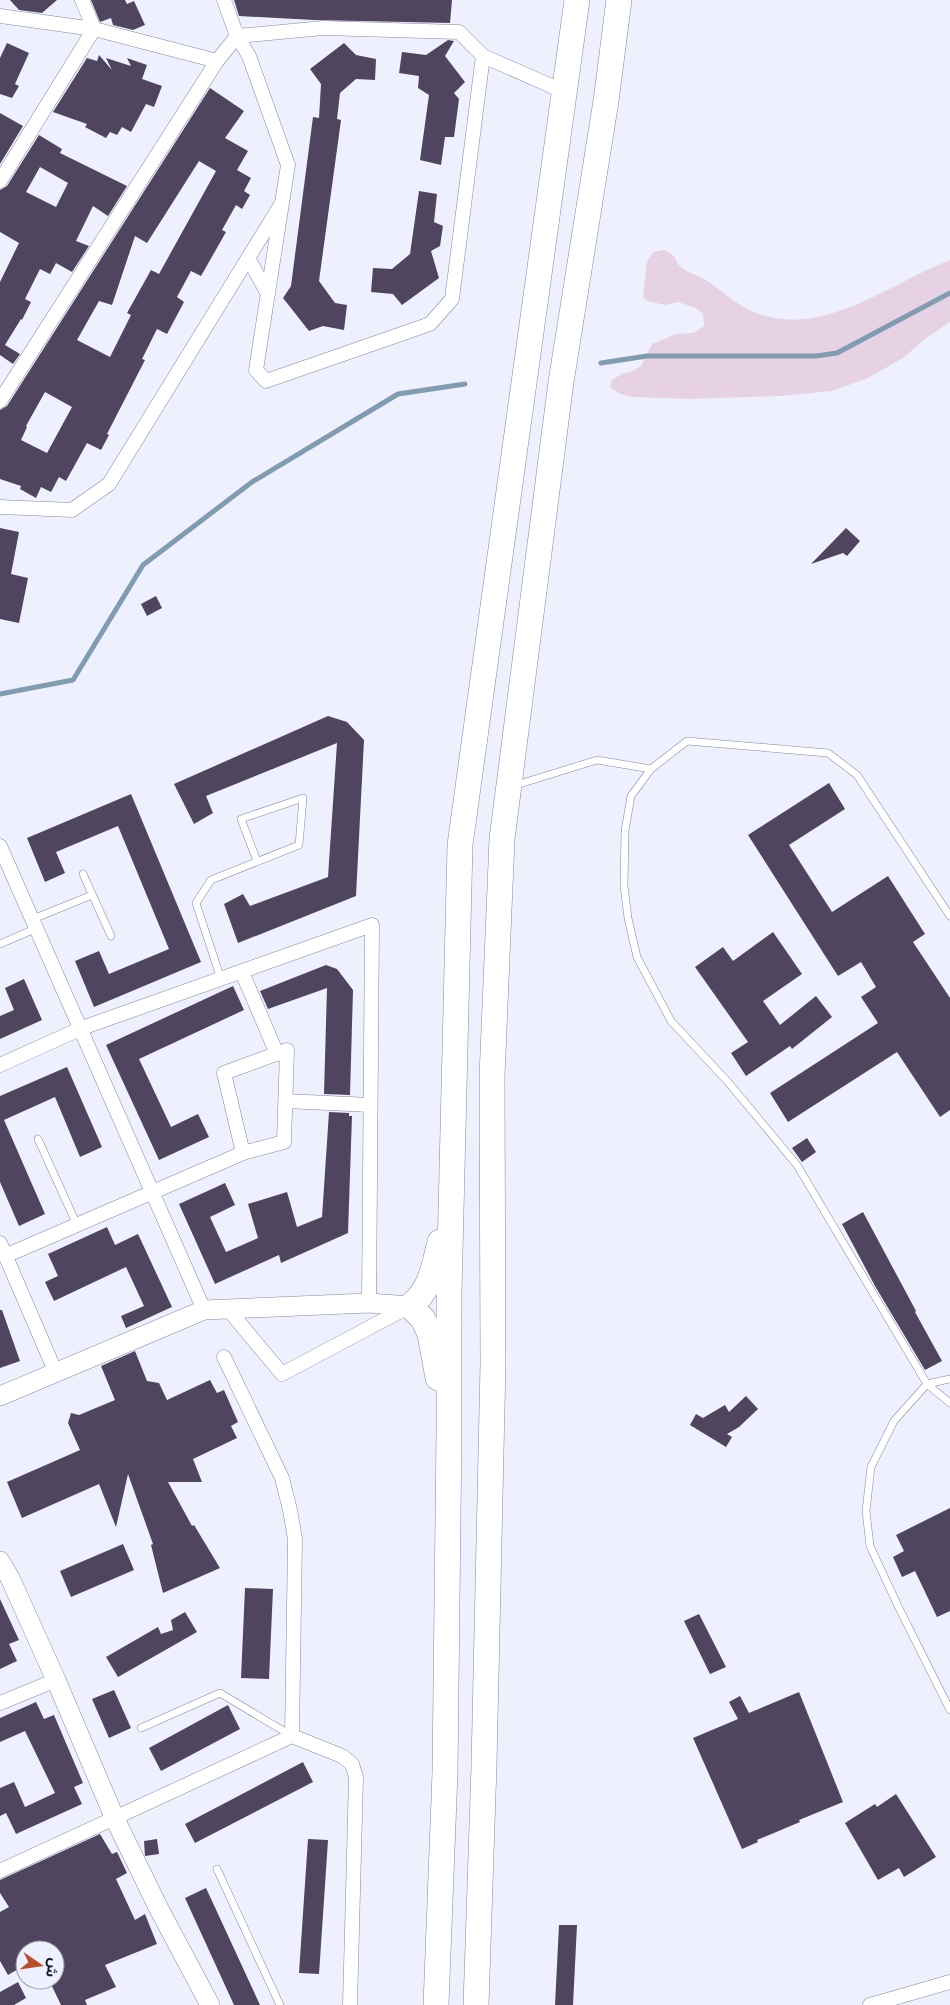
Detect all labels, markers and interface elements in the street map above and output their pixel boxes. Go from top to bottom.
north arrow [15,1940,65,1990]
text: ش [43,1957,63,1979]

